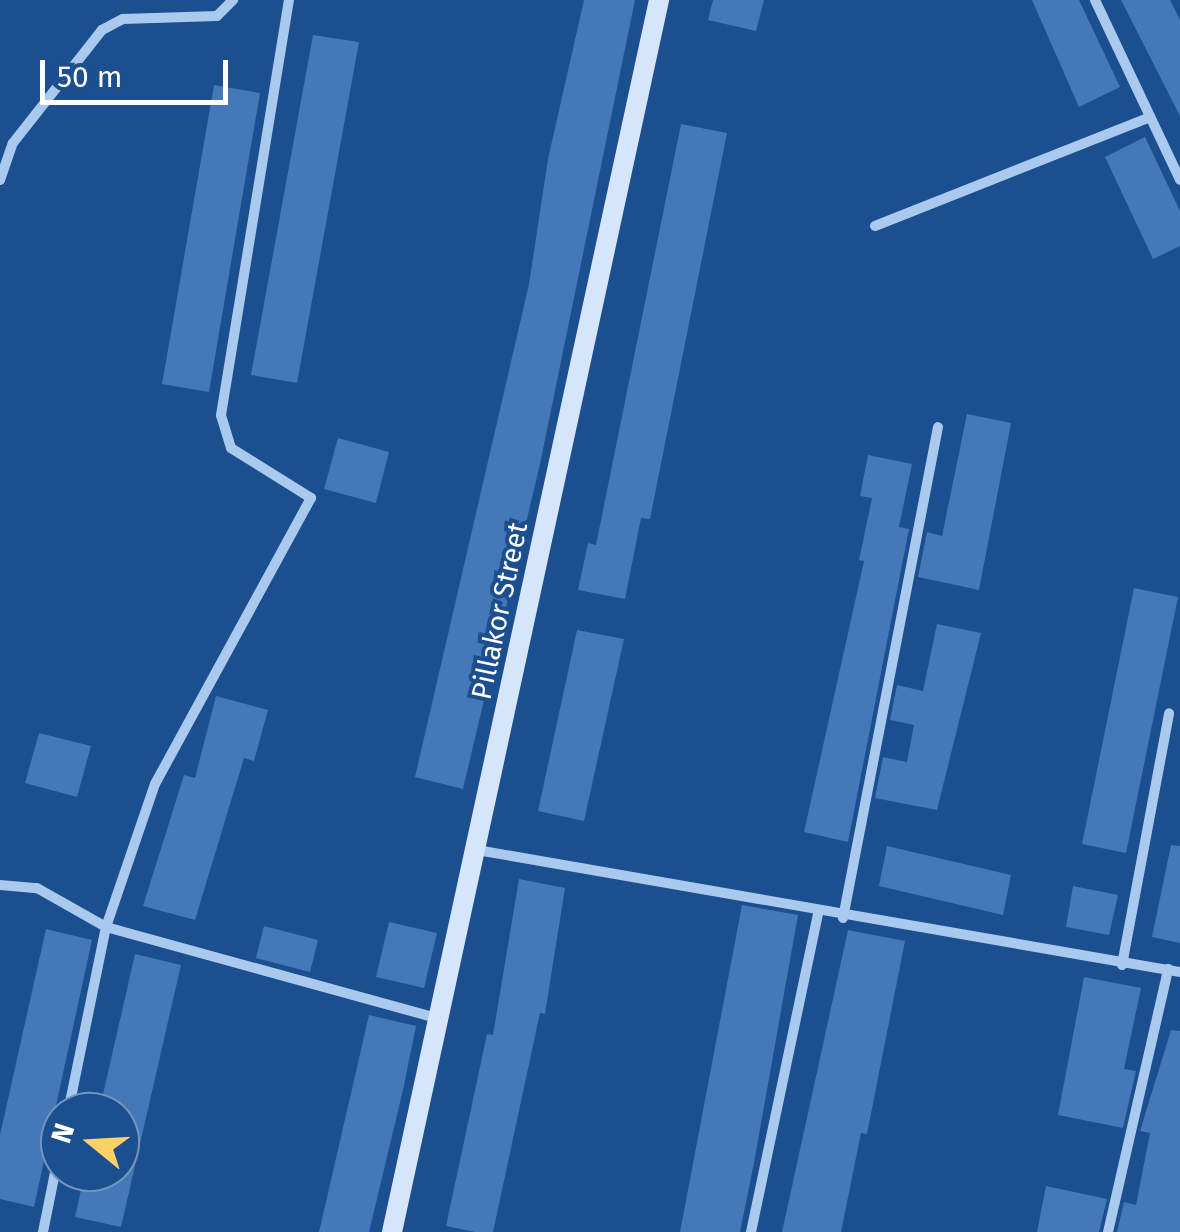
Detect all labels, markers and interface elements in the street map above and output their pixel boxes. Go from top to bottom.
scale bar [45,40,232,102]
text: 50 m [57,59,122,95]
street label: Pillakor Street [465,519,535,703]
north arrow [40,1092,140,1192]
text: N [44,1119,81,1147]

